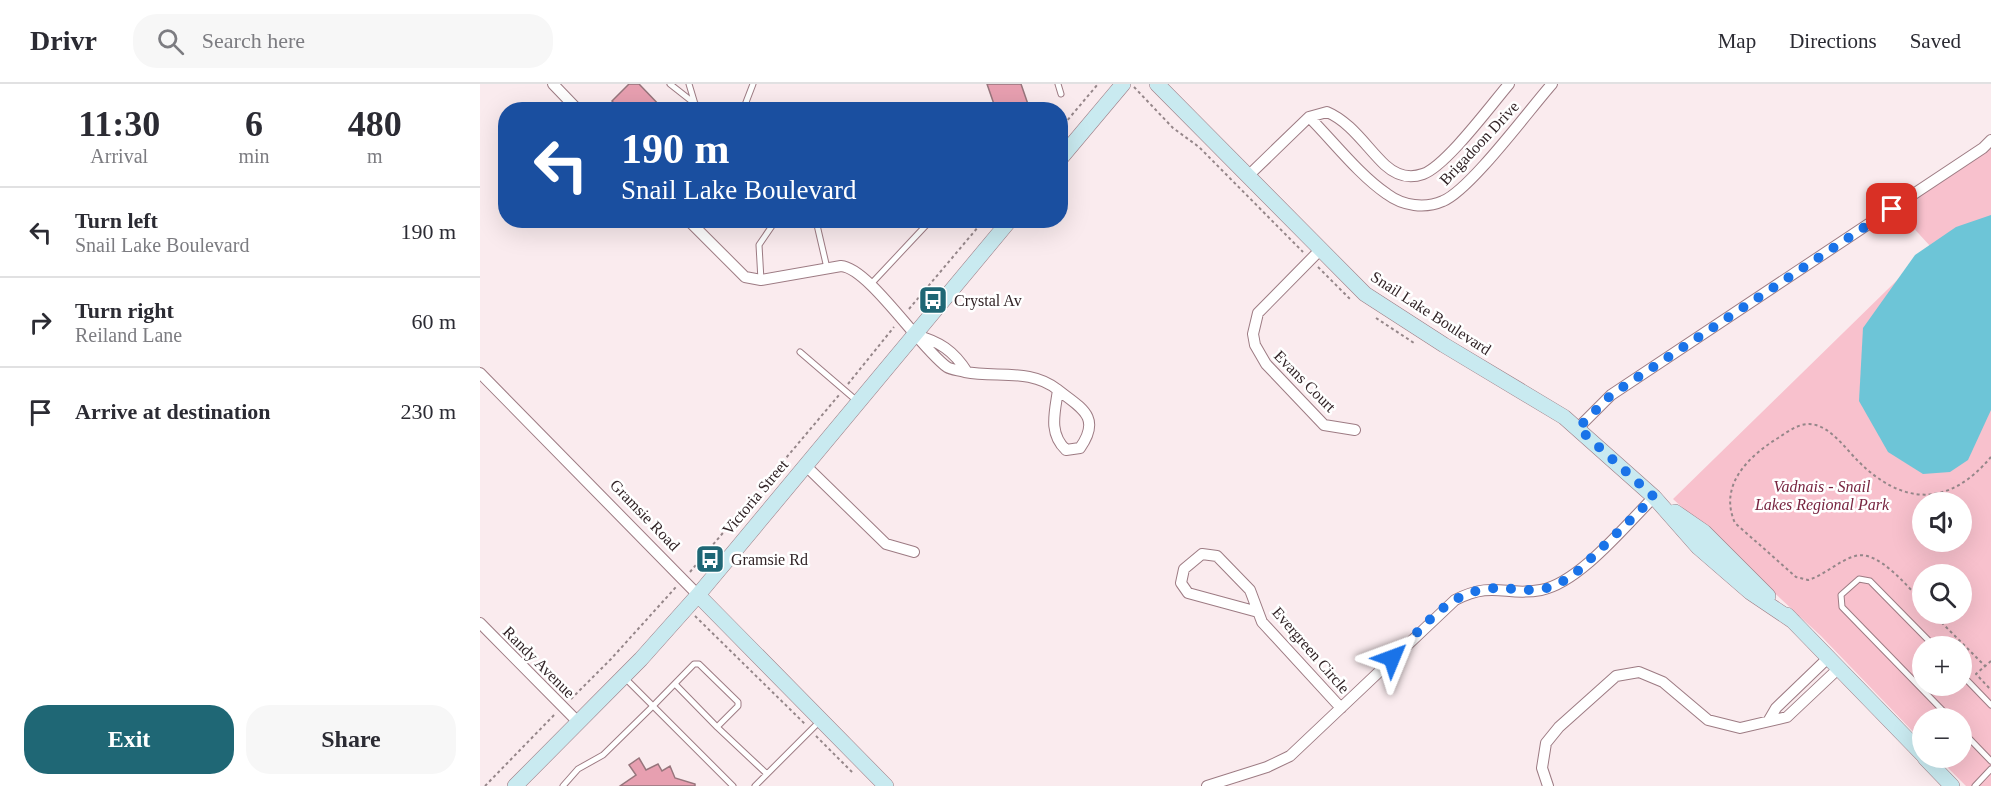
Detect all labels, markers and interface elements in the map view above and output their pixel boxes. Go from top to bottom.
search box [133,14,553,68]
text: Drivr [30,25,97,56]
icon: search [154,25,187,58]
text: Search here [202,28,305,53]
text: Map [1718,29,1756,53]
text: Directions [1789,29,1877,53]
text: Saved [1910,29,1961,53]
street label: Brigadoon Drive [1436,98,1523,189]
text: 11:30 [78,104,160,144]
text: 6 [245,104,263,144]
text: 480 [348,104,402,144]
icon: left [522,126,600,204]
text: 190 m [621,126,730,172]
text: Arrival [90,145,148,167]
text: min [238,145,270,167]
text: m [367,145,383,167]
text: Snail Lake Boulevard [621,175,856,205]
pin [1866,183,1917,234]
icon: arrive [1875,192,1908,225]
text: Turn left [75,208,158,233]
icon: left [24,216,57,249]
text: 190 m [400,219,456,244]
text: Snail Lake Boulevard [75,234,249,256]
street label: Snail Lake Boulevard [1368,268,1494,358]
bus stop icon: Crystal Av [917,284,949,316]
place label: Crystal Av [954,292,1022,310]
text: Turn right [75,298,174,323]
icon: right [24,306,57,339]
text: 60 m [411,309,456,334]
text: Reiland Lane [75,324,182,346]
street label: Evans Court [1271,347,1340,416]
icon: arrive [24,396,57,429]
text: Arrive at destination [75,399,271,424]
text: 230 m [400,399,456,424]
street label: Victoria Street [719,456,792,538]
street label: Gramsie Road [607,476,683,554]
park label: Vadnais - Snail Lakes Regional Park [1754,478,1890,514]
map controls [1912,492,1972,768]
button: sound [1912,492,1972,552]
bus stop icon: Gramsie Rd [694,543,726,575]
place label: Gramsie Rd [731,551,808,568]
button: search [1912,564,1972,624]
street label: Evergreen Circle [1268,603,1353,697]
street label: Randy Avenue [499,623,578,702]
position arrow [1360,626,1424,690]
button: + [1912,636,1972,696]
button: Exit [24,705,234,774]
button: Share [246,705,456,774]
button: − [1912,708,1972,768]

